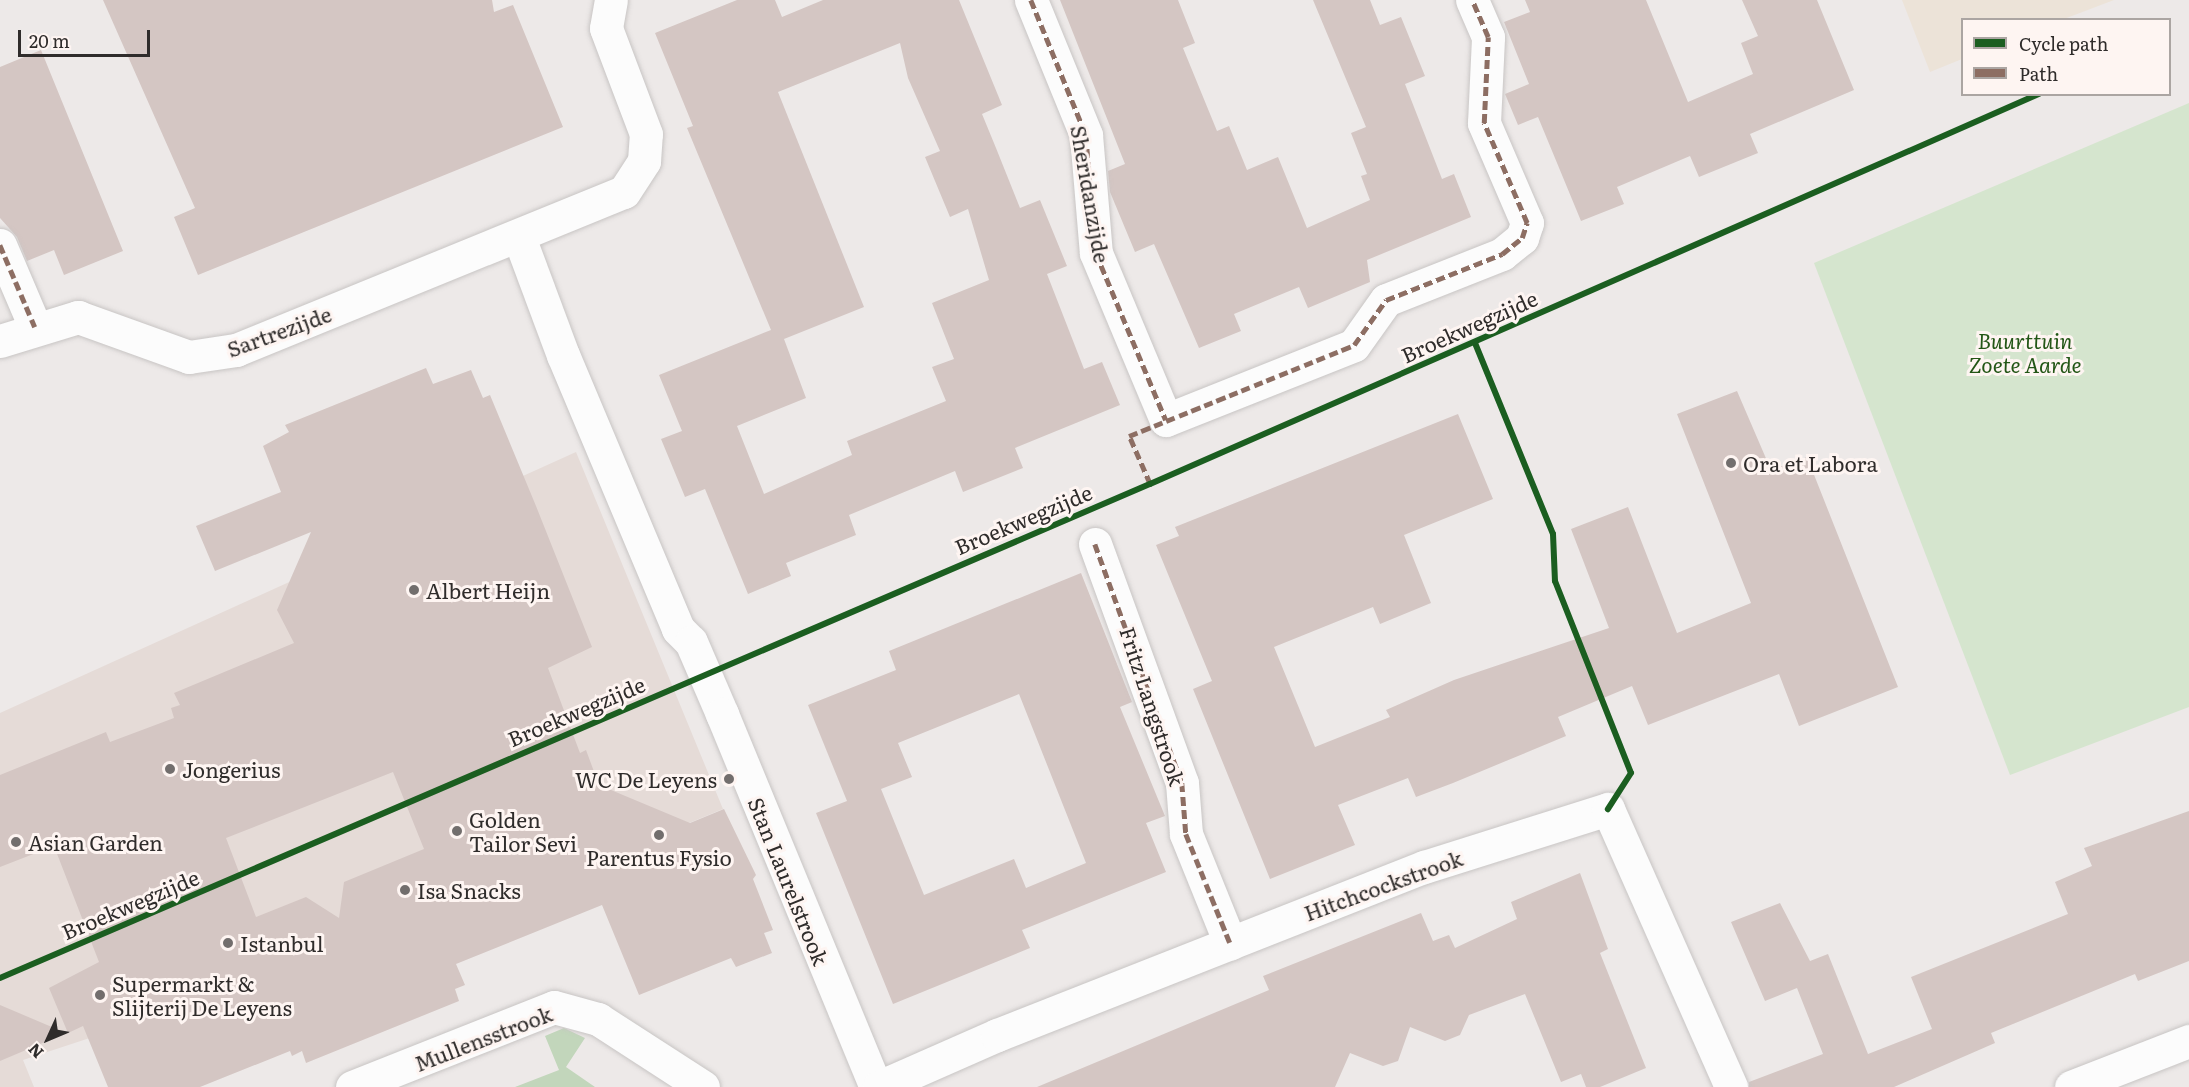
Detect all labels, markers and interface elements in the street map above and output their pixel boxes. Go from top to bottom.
scale bar [21,18,153,56]
legend [1961,18,2171,96]
text: 20 m [29,27,70,54]
text: Cycle path [2019,30,2108,57]
text: Path [2019,60,2058,87]
street label: Sheridanzijde [1067,123,1115,265]
street label: Broekwegzijde [1397,285,1541,367]
street label: Sartrezijde [223,300,335,362]
park label: Buurttuin Zoete Aarde [1968,327,2082,377]
place label: Ora et Labora [1743,450,1878,476]
marker: Ora et Labora [1724,456,1738,470]
street label: Broekwegzijde [951,479,1095,559]
place label: Albert Heijn [426,577,550,603]
marker: Albert Heijn [407,583,421,597]
street label: Fritz Langstrook [1115,623,1191,789]
street label: Broekwegzijde [504,671,648,751]
place label: Jongerius [182,756,281,782]
marker: Jongerius [163,762,177,776]
place label: WC De Leyens [575,766,717,792]
marker: WC De Leyens [722,772,736,786]
street label: Stan Laurelstrook [744,793,834,969]
place label: Golden Tailor Sevi [469,806,577,856]
marker: Golden Tailor Sevi [450,824,464,838]
marker: Parentus Fysio [652,828,666,842]
place label: Asian Garden [28,829,163,855]
marker: Asian Garden [9,835,23,849]
place label: Parentus Fysio [586,844,732,870]
street label: Hitchcockstrook [1300,845,1466,925]
street label: Broekwegzijde [58,864,202,944]
place label: Isa Snacks [417,877,521,903]
marker: Isa Snacks [398,883,412,897]
place label: Istanbul [240,930,324,956]
marker: Istanbul [221,936,235,950]
place label: Supermarkt & Slijterij De Leyens [112,970,292,1020]
marker: Supermarkt & Slijterij De Leyens [93,988,107,1002]
street label: Mullensstrook [411,1000,555,1076]
north arrow [18,1009,78,1069]
text: N [22,1038,48,1065]

